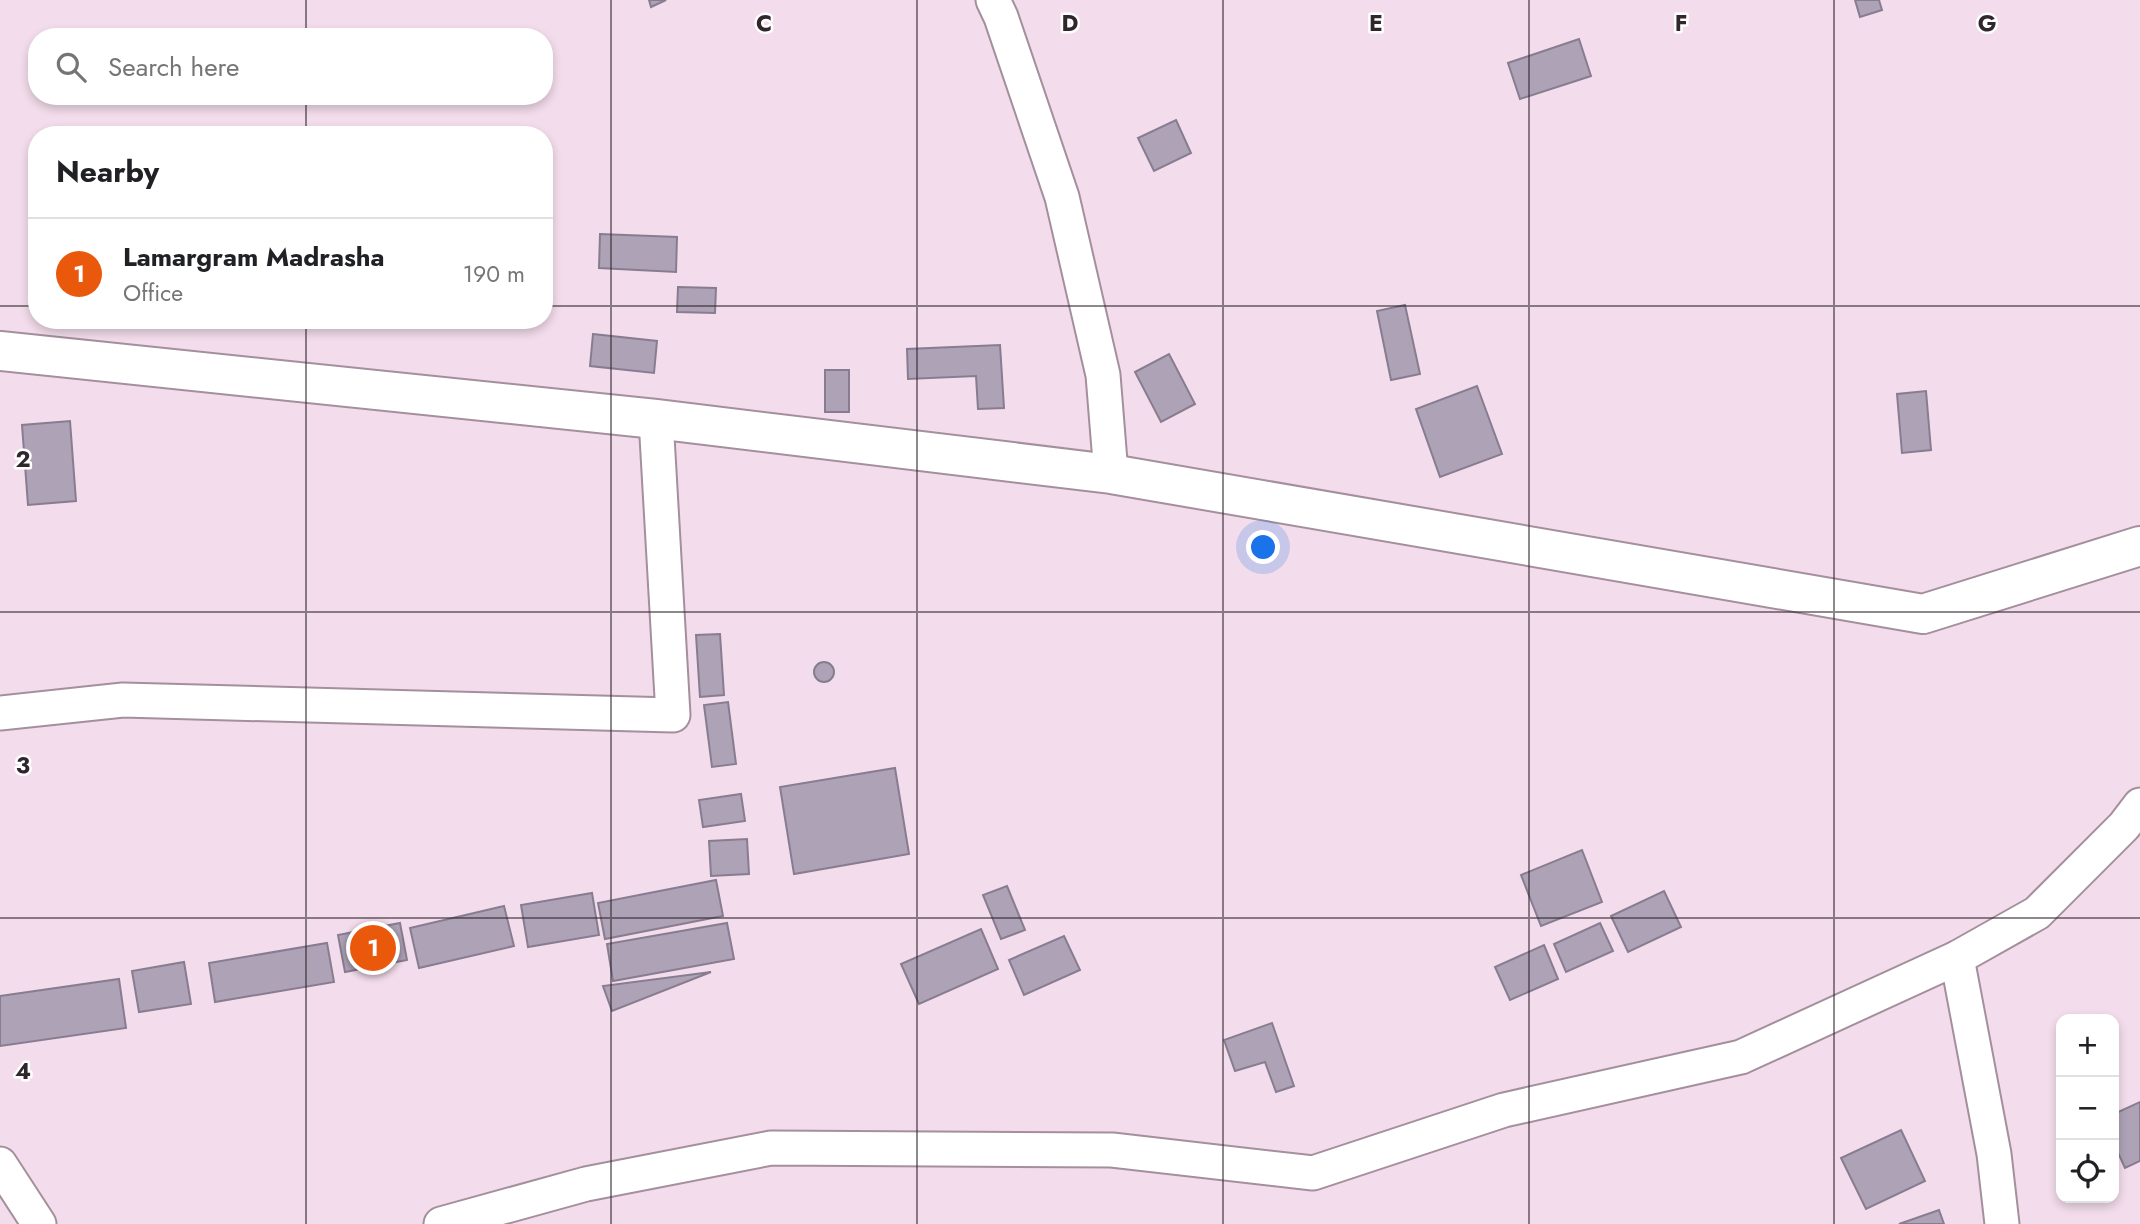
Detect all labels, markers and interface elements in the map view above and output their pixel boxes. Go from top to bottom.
text: C [756,6,772,40]
text: D [1062,6,1079,40]
text: E [1369,6,1383,40]
text: F [1675,6,1687,40]
text: G [1978,6,1996,40]
search box [28,28,553,105]
icon: search [52,48,90,86]
text: Search here [108,48,240,86]
text: Nearby [56,150,159,193]
text: Lamargram Madrasha [123,238,385,276]
text: 1 [73,257,85,291]
text: 190 m [463,257,525,291]
text: Office [123,276,183,310]
text: 2 [15,442,31,476]
your location [1246,530,1280,564]
text: 3 [16,748,30,782]
pin: 1 [350,922,396,974]
map controls [2056,1014,2119,1203]
button: + [2056,1014,2119,1077]
text: 4 [15,1054,31,1088]
button: − [2056,1077,2119,1140]
button: locate [2056,1140,2119,1203]

